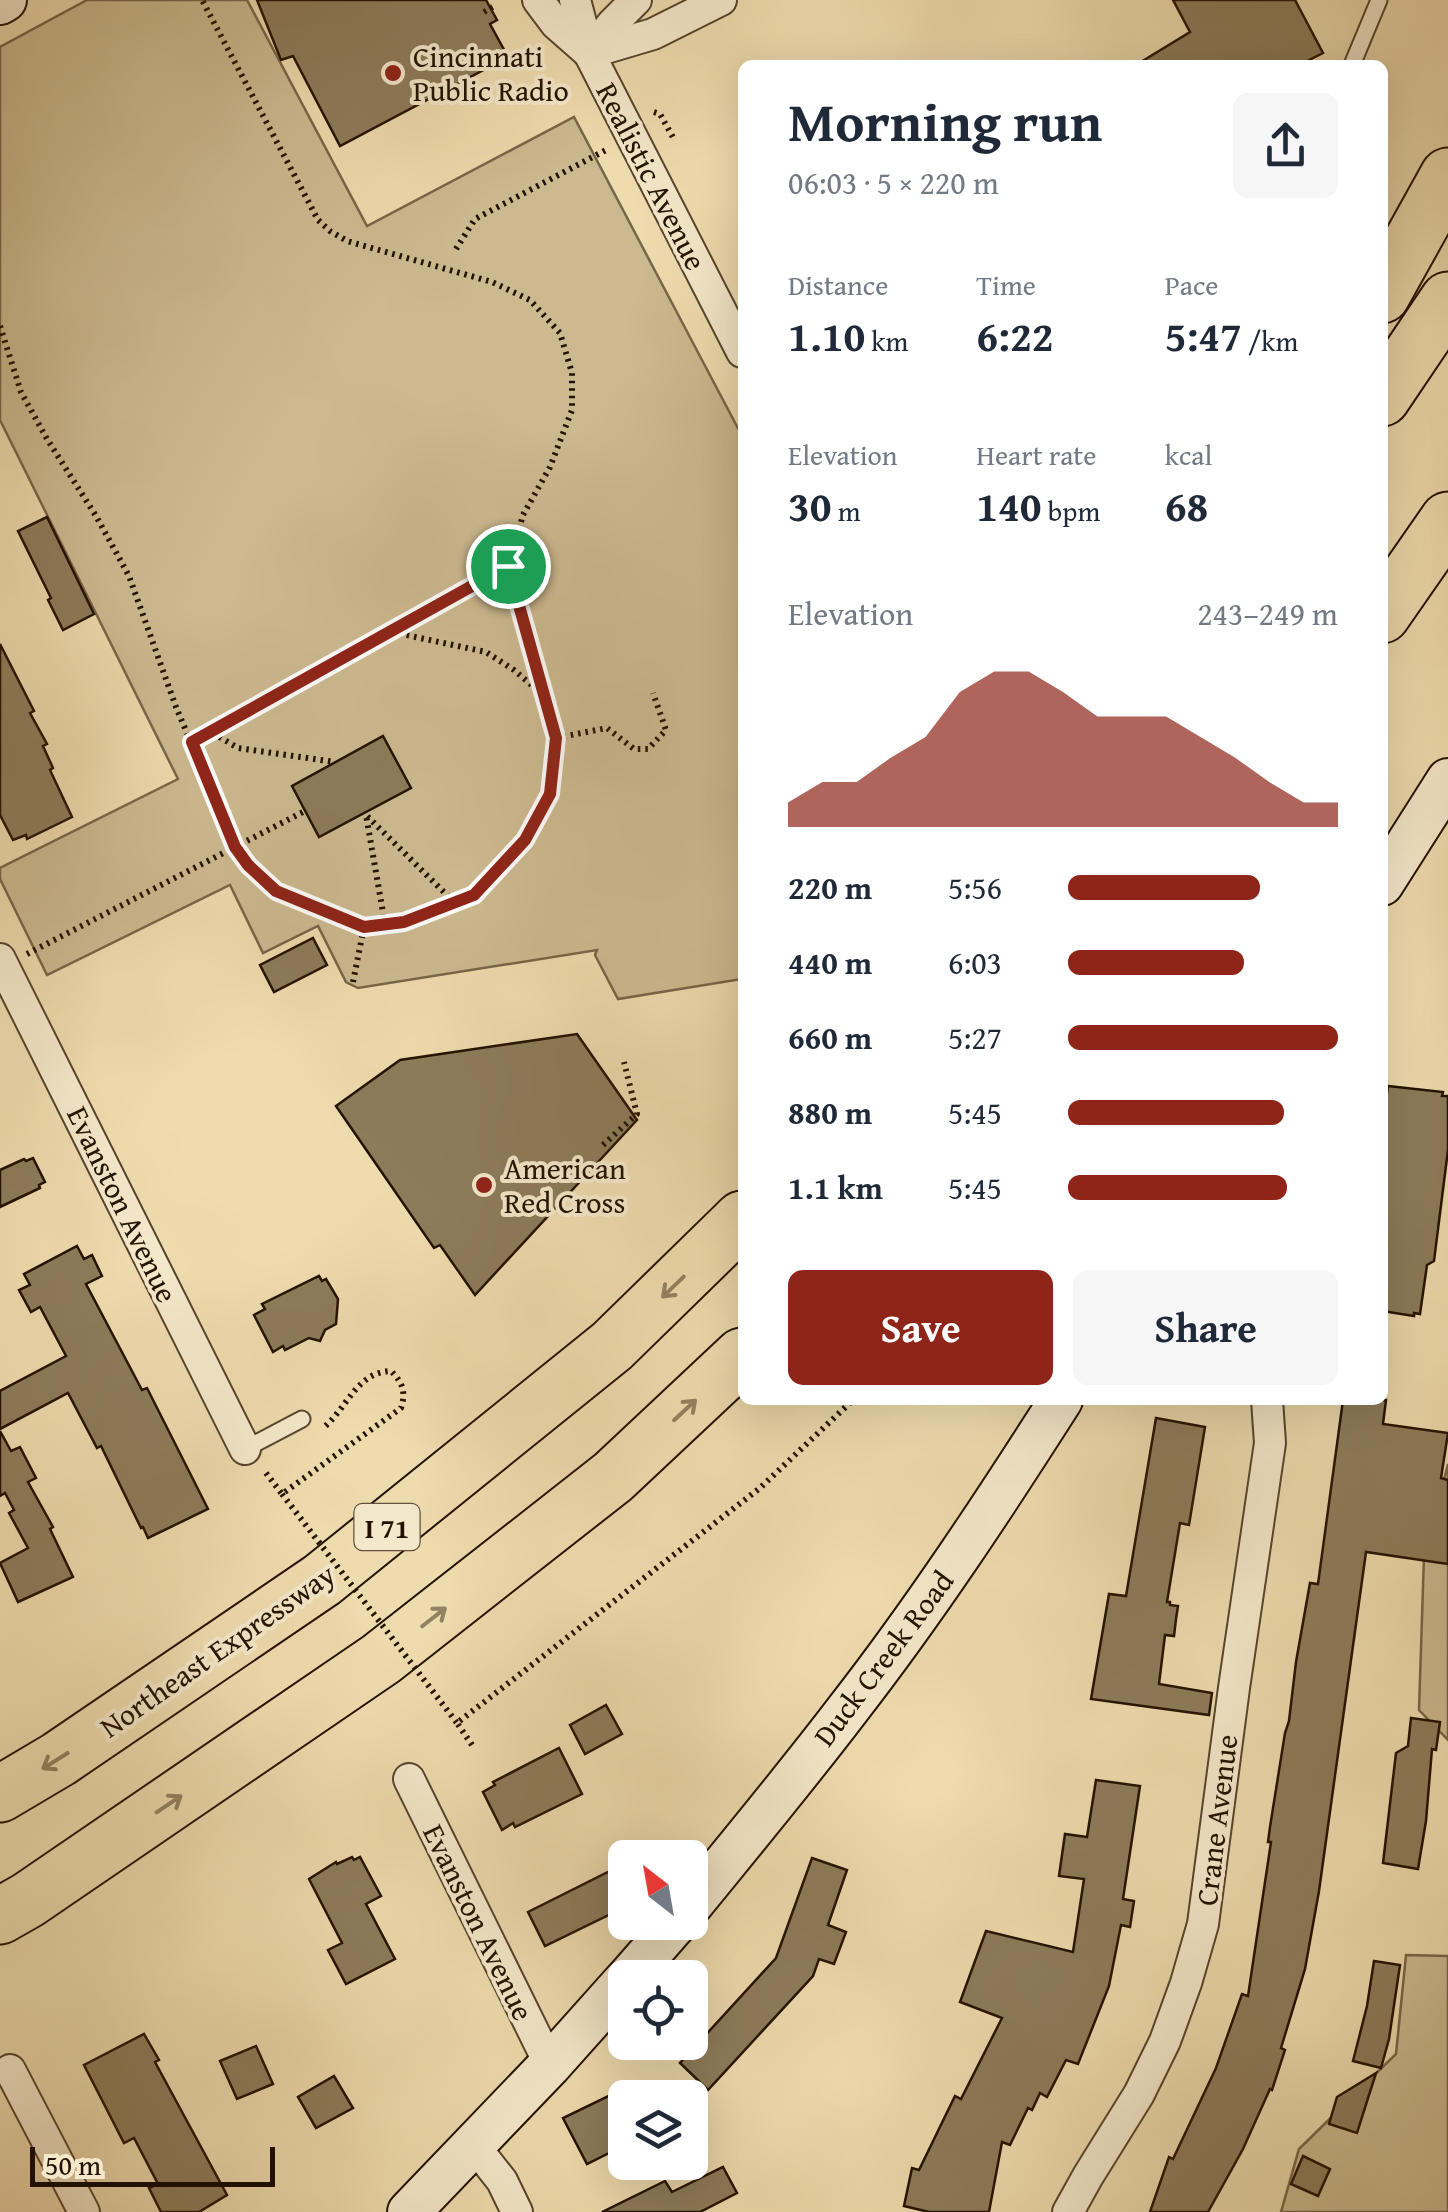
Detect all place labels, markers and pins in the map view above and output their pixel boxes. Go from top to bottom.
place label: Cincinnati Public Radio [413,34,569,112]
marker: Cincinnati Public Radio [382,62,404,84]
pin [466,524,551,609]
place label: American Red Cross [504,1146,626,1224]
marker: American Red Cross [473,1174,495,1196]

